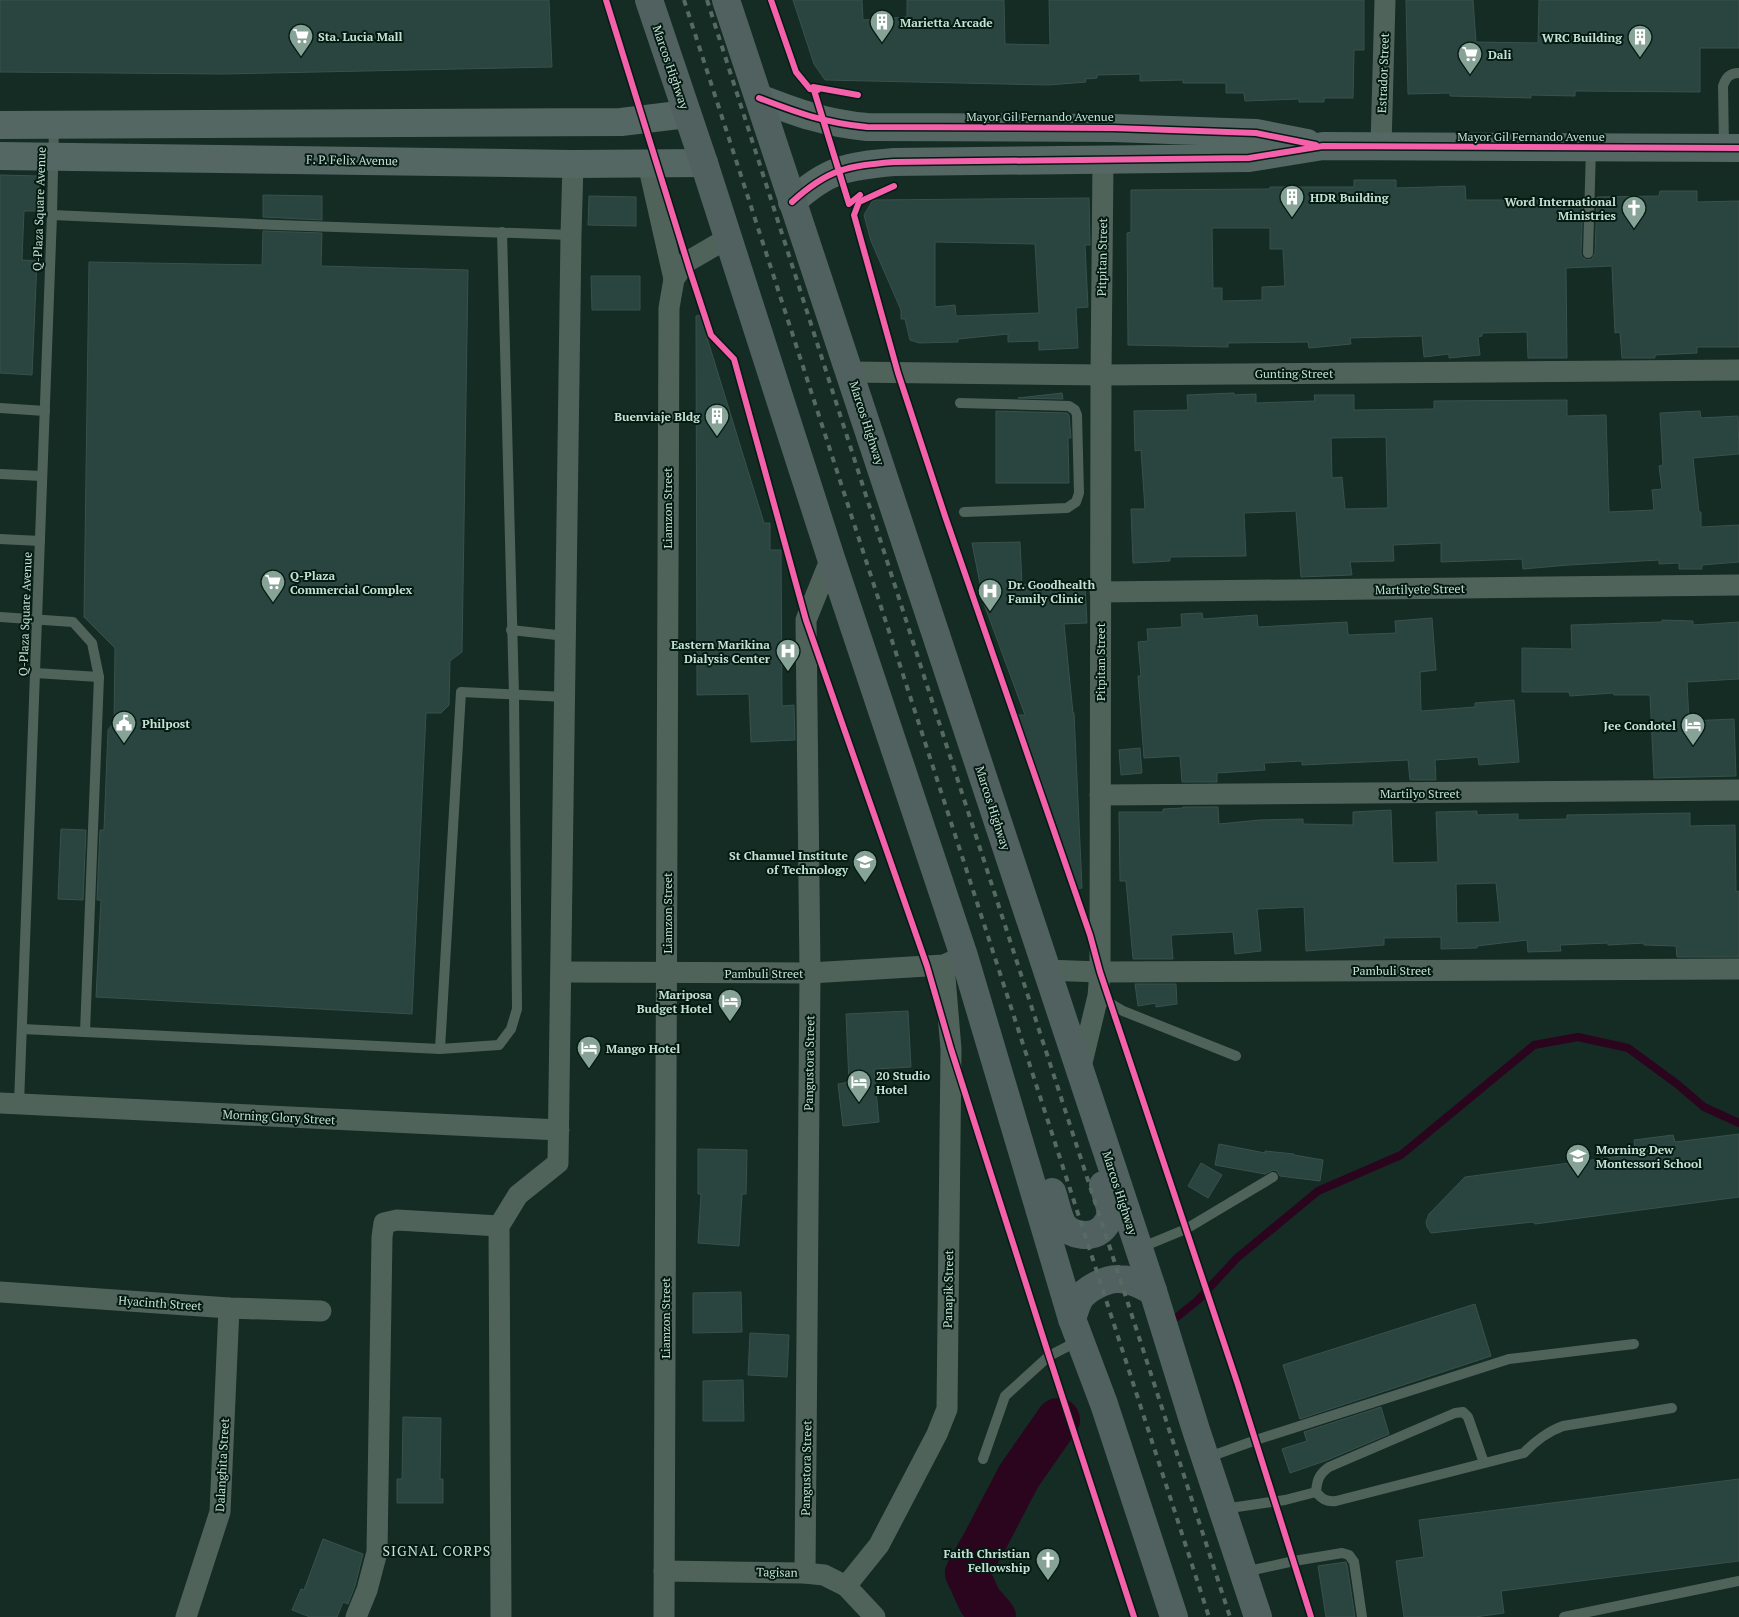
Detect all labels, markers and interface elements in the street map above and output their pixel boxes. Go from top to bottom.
building icon: Marietta Arcade [869,9,895,43]
place label: Marietta Arcade [900,15,993,30]
supermarket icon: Sta. Lucia Mall [288,23,314,57]
street label: Marcos Highway [650,23,693,112]
building icon: WRC Building [1627,24,1653,58]
place label: Sta. Lucia Mall [318,29,403,44]
place label: WRC Building [1542,30,1622,45]
street label: Estrador Street [1374,32,1392,113]
supermarket icon: Dali [1457,41,1483,75]
place label: Dali [1488,47,1512,62]
street label: Mayor Gil Fernando Avenue [966,109,1114,124]
street label: Mayor Gil Fernando Avenue [1457,129,1605,144]
street label: Q-Plaza Square Avenue [29,147,49,271]
street label: F. P. Felix Avenue [306,152,398,168]
building icon: HDR Building [1279,184,1305,218]
place label: HDR Building [1310,190,1389,205]
place label: Word International Ministries [1504,194,1617,223]
church icon: Word International Ministries [1621,195,1647,229]
street label: Pitpitan Street [1094,217,1110,296]
street label: Gunting Street [1255,366,1334,381]
street label: Marcos Highway [846,379,888,468]
building icon: Buenviaje Bldg [704,403,730,437]
place label: Buenviaje Bldg [614,409,700,424]
street label: Liamzon Street [660,467,675,549]
street label: Q-Plaza Square Avenue [15,552,35,676]
place label: Q-Plaza Commercial Complex [290,568,413,597]
supermarket icon: Q-Plaza Commercial Complex [260,569,286,603]
place label: Dr. Goodhealth Family Clinic [1008,577,1095,606]
hospital icon: Dr. Goodhealth Family Clinic [977,578,1003,612]
street label: Martilyete Street [1375,581,1466,597]
street label: Pitpitan Street [1093,622,1108,701]
place label: Eastern Marikina Dialysis Center [671,637,771,666]
hospital icon: Eastern Marikina Dialysis Center [775,638,801,672]
public building icon: Philpost [111,710,137,744]
hotel icon: Jee Condotel [1680,712,1706,746]
place label: Philpost [142,716,190,731]
place label: Jee Condotel [1604,718,1676,733]
street label: Marcos Highway [972,764,1014,853]
street label: Martilyo Street [1380,786,1461,801]
place label: St Chamuel Institute of Technology [729,848,849,877]
school or university icon: St Chamuel Institute of Technology [852,849,878,883]
street label: Liamzon Street [660,872,675,954]
street label: Pambuli Street [1352,963,1432,978]
street label: Pambuli Street [724,966,804,981]
place label: Mariposa Budget Hotel [637,987,712,1016]
hotel icon: Mariposa Budget Hotel [717,988,743,1022]
street label: Pangustora Street [801,1015,817,1111]
hotel icon: Mango Hotel [576,1035,602,1069]
place label: Mango Hotel [606,1041,680,1056]
place label: 20 Studio Hotel [876,1068,930,1097]
hotel icon: 20 Studio Hotel [846,1069,872,1103]
street label: Morning Glory Street [222,1107,336,1127]
place label: Morning Dew Montessori School [1596,1142,1702,1171]
school or university icon: Morning Dew Montessori School [1565,1143,1591,1177]
street label: Marcos Highway [1099,1149,1141,1238]
street label: Panapik Street [940,1249,956,1328]
street label: Liamzon Street [658,1277,673,1359]
street label: Hyacinth Street [118,1293,203,1313]
street label: Dalanghita Street [212,1417,232,1512]
street label: Pangustora Street [798,1420,814,1516]
district label: SIGNAL CORPS [383,1541,491,1560]
place label: Faith Christian Fellowship [943,1546,1030,1575]
church icon: Faith Christian Fellowship [1035,1547,1061,1581]
street label: Tagisan [756,1564,798,1580]

